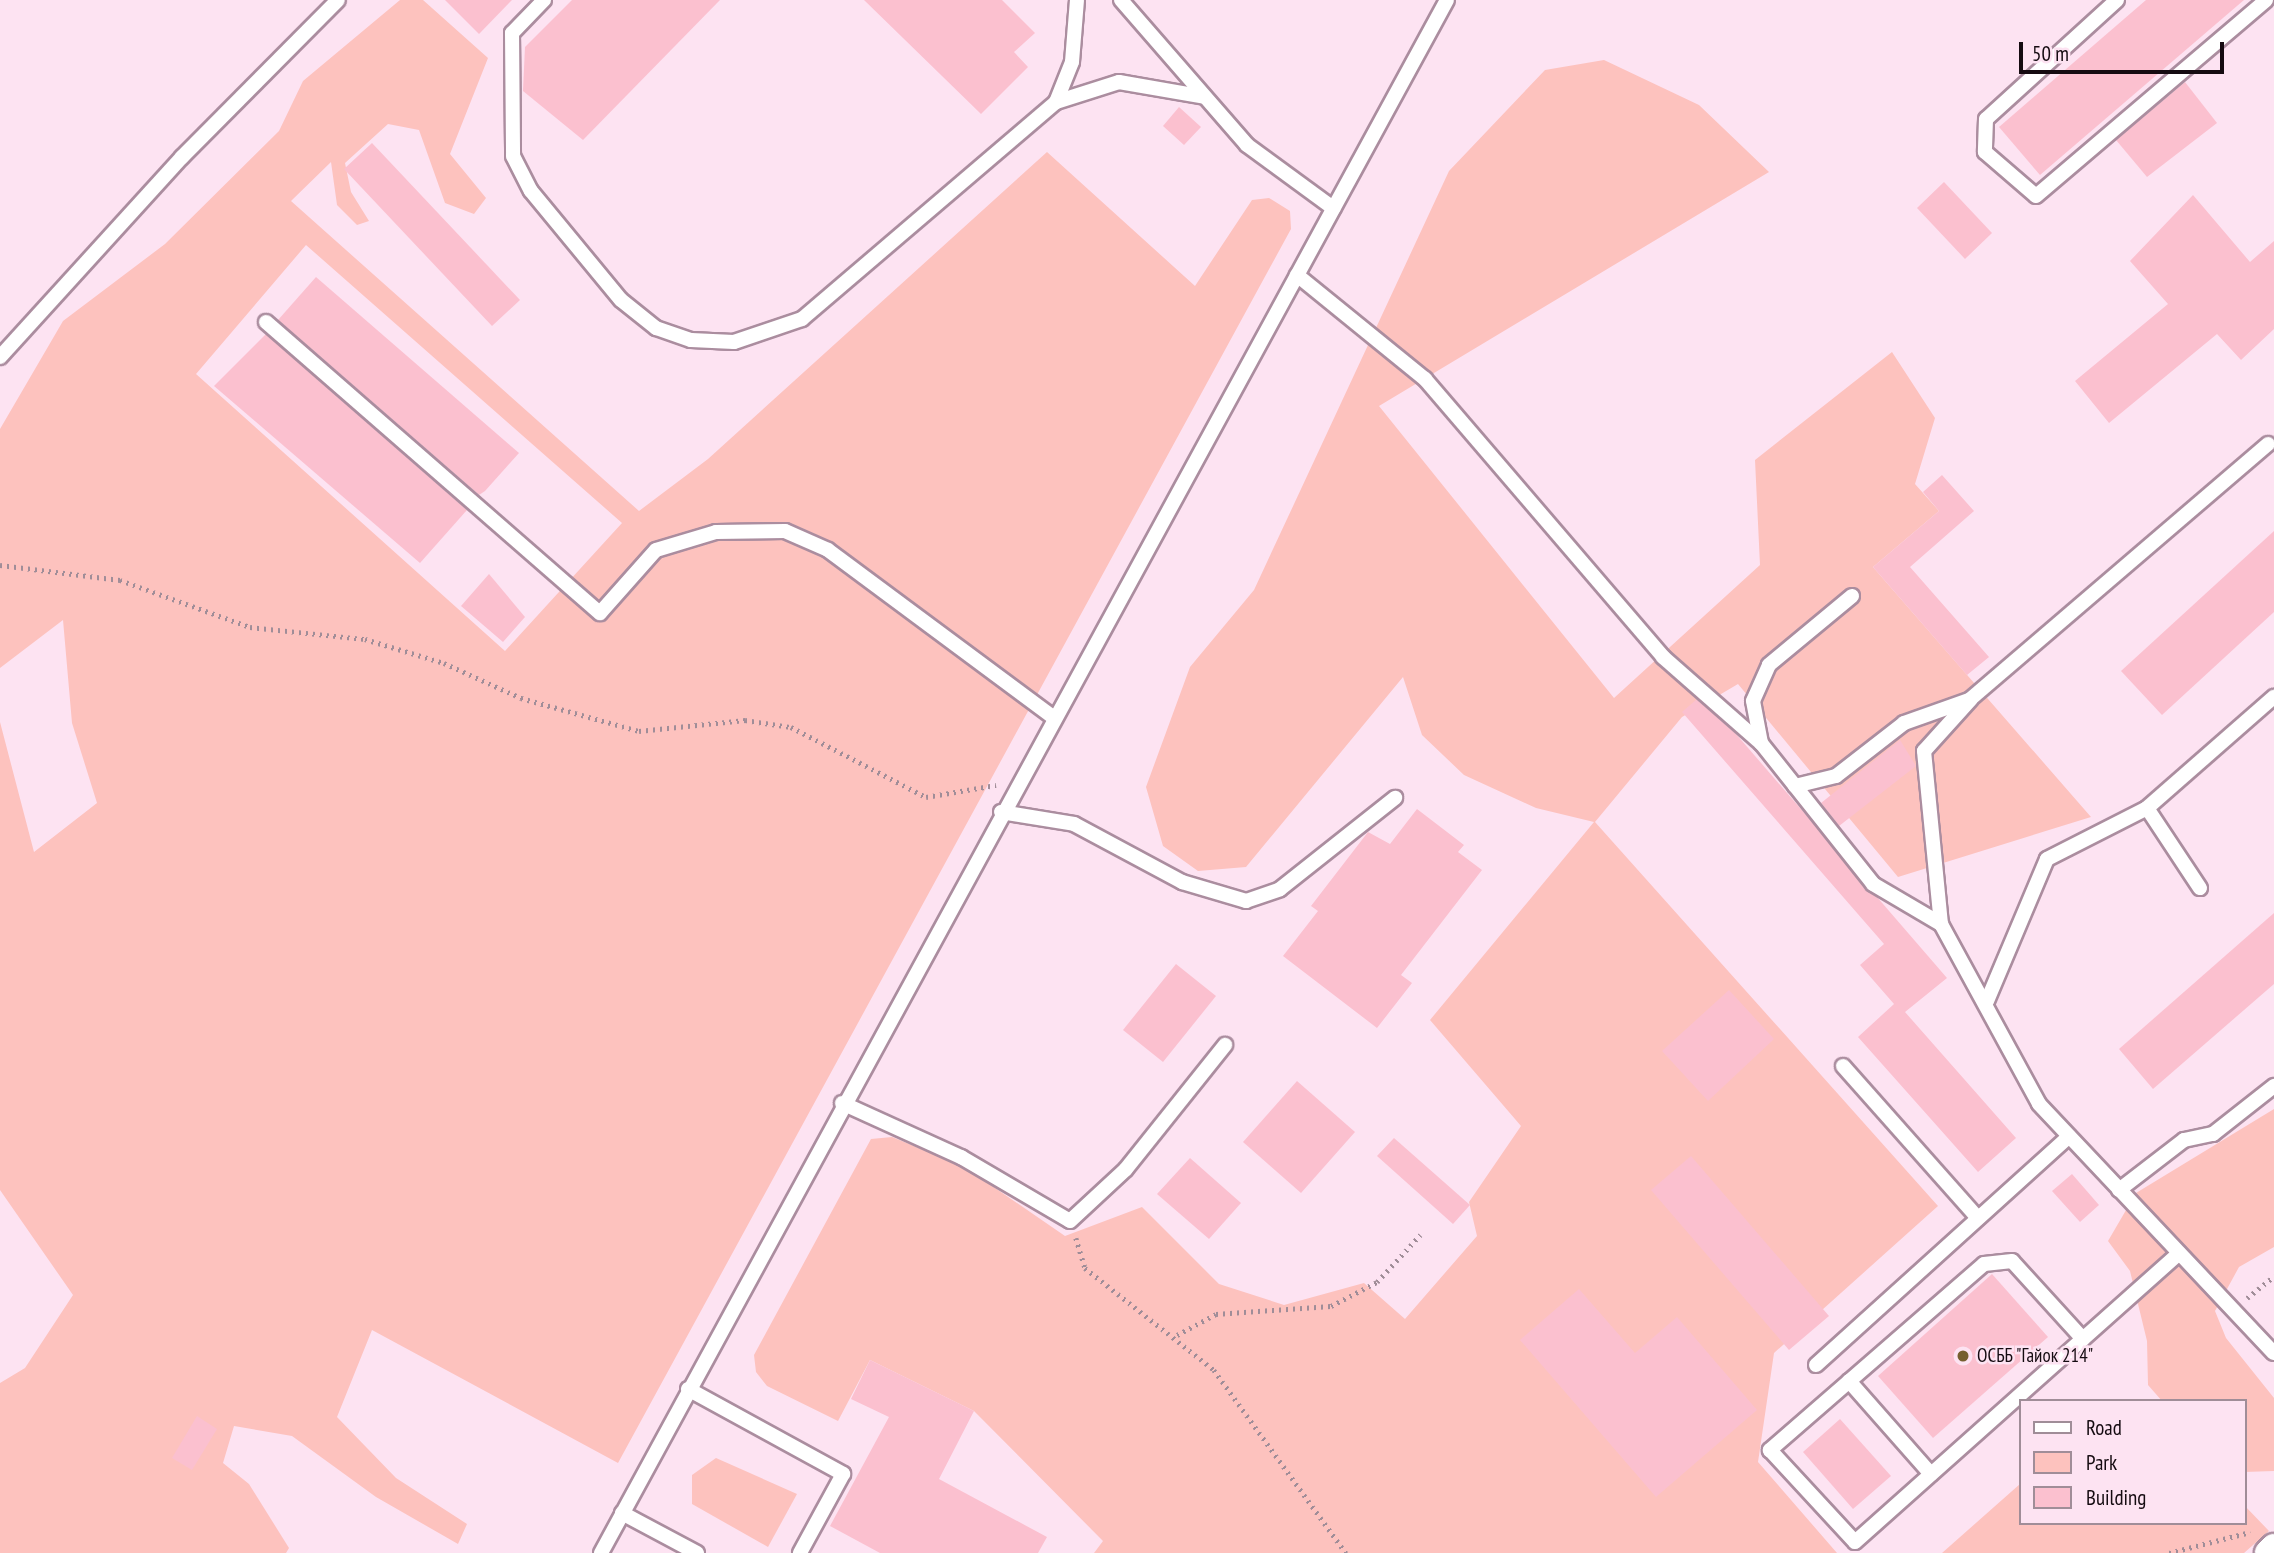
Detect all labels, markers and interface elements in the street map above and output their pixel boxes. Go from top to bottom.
scale bar [2022,28,2227,72]
text: 50 m [2032,40,2069,67]
place label: ОСББ "Гайок 214" [1977,1345,2094,1367]
marker: ОСББ "Гайок 214" [1955,1348,1971,1364]
legend [2018,1399,2246,1525]
text: Road [2086,1414,2122,1441]
text: Park [2086,1449,2117,1476]
text: Building [2086,1484,2146,1511]

